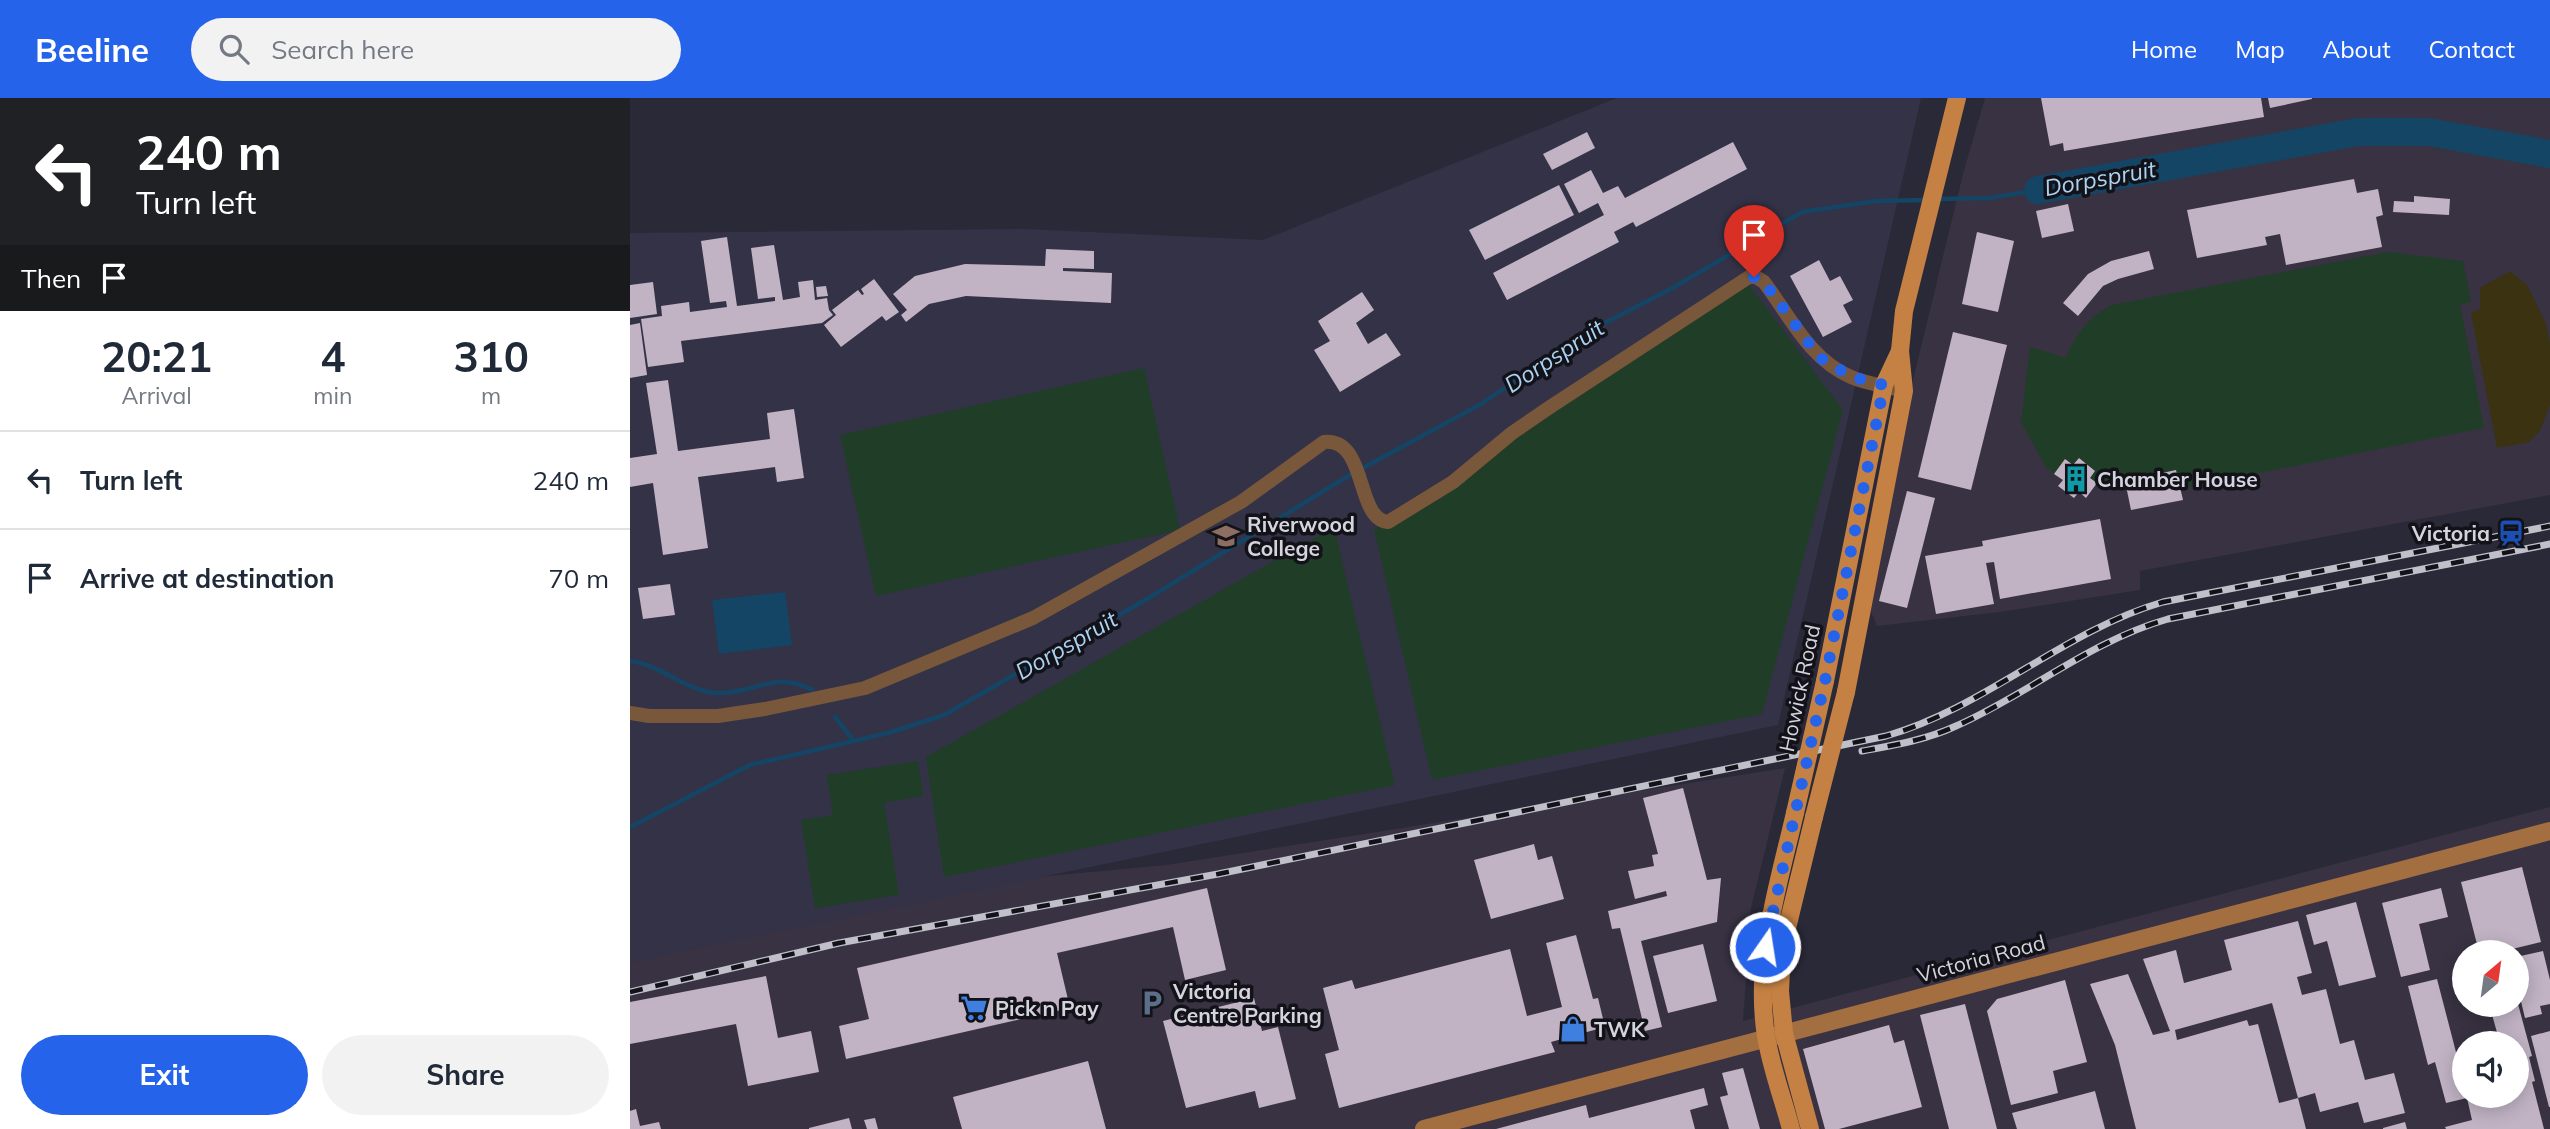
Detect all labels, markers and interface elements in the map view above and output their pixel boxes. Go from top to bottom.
search box [191,18,681,81]
text: Beeline [35,29,149,70]
icon: search [215,30,253,68]
text: Search here [271,33,414,66]
text: Home [2131,34,2197,64]
text: Map [2235,34,2285,64]
text: About [2323,34,2391,64]
text: Contact [2429,34,2515,64]
text: 240 m [136,121,282,182]
icon: left [21,126,112,217]
water label: Dorpspruit [2042,154,2159,202]
text: Turn left [136,182,256,222]
pin [1724,205,1784,277]
icon: arrive [1735,216,1773,254]
icon: arrive [95,259,133,297]
text: Then [21,262,81,295]
water label: Dorpspruit [1499,313,1610,399]
text: 20:21 [101,330,212,383]
text: 4 [320,330,345,383]
text: 310 [453,330,529,383]
text: Arrival [121,381,192,410]
text: min [313,381,352,410]
text: m [481,381,501,410]
icon: left [21,461,59,499]
text: Turn left [80,464,182,497]
text: 240 m [533,464,609,497]
building icon: Chamber House [2061,464,2091,494]
place label: Chamber House [2097,466,2258,492]
place label: Riverwood College [1247,511,1355,561]
station icon: Victoria [2496,518,2526,548]
place label: Victoria [2411,520,2490,546]
school or university icon: Riverwood College [1211,521,1241,551]
icon: arrive [21,559,59,597]
text: Arrive at destination [80,562,335,595]
text: 70 m [548,562,609,595]
water label: Dorpspruit [1010,604,1123,686]
street label: Howick Road [1773,622,1825,754]
position arrow [1728,910,1802,984]
street label: Victoria Road [1914,928,2048,988]
north arrow [2452,940,2529,1017]
map controls [2452,940,2529,1108]
place label: Victoria Centre Parking [1172,978,1322,1028]
parking icon: Victoria Centre Parking [1137,988,1167,1018]
supermarket icon: Pick n Pay [959,993,989,1023]
place label: Pick n Pay [995,995,1099,1021]
shop icon: TWK [1558,1014,1588,1044]
place label: TWK [1594,1016,1646,1042]
button: sound [2452,1031,2529,1108]
button: Exit [21,1035,308,1115]
button: Share [322,1035,609,1115]

